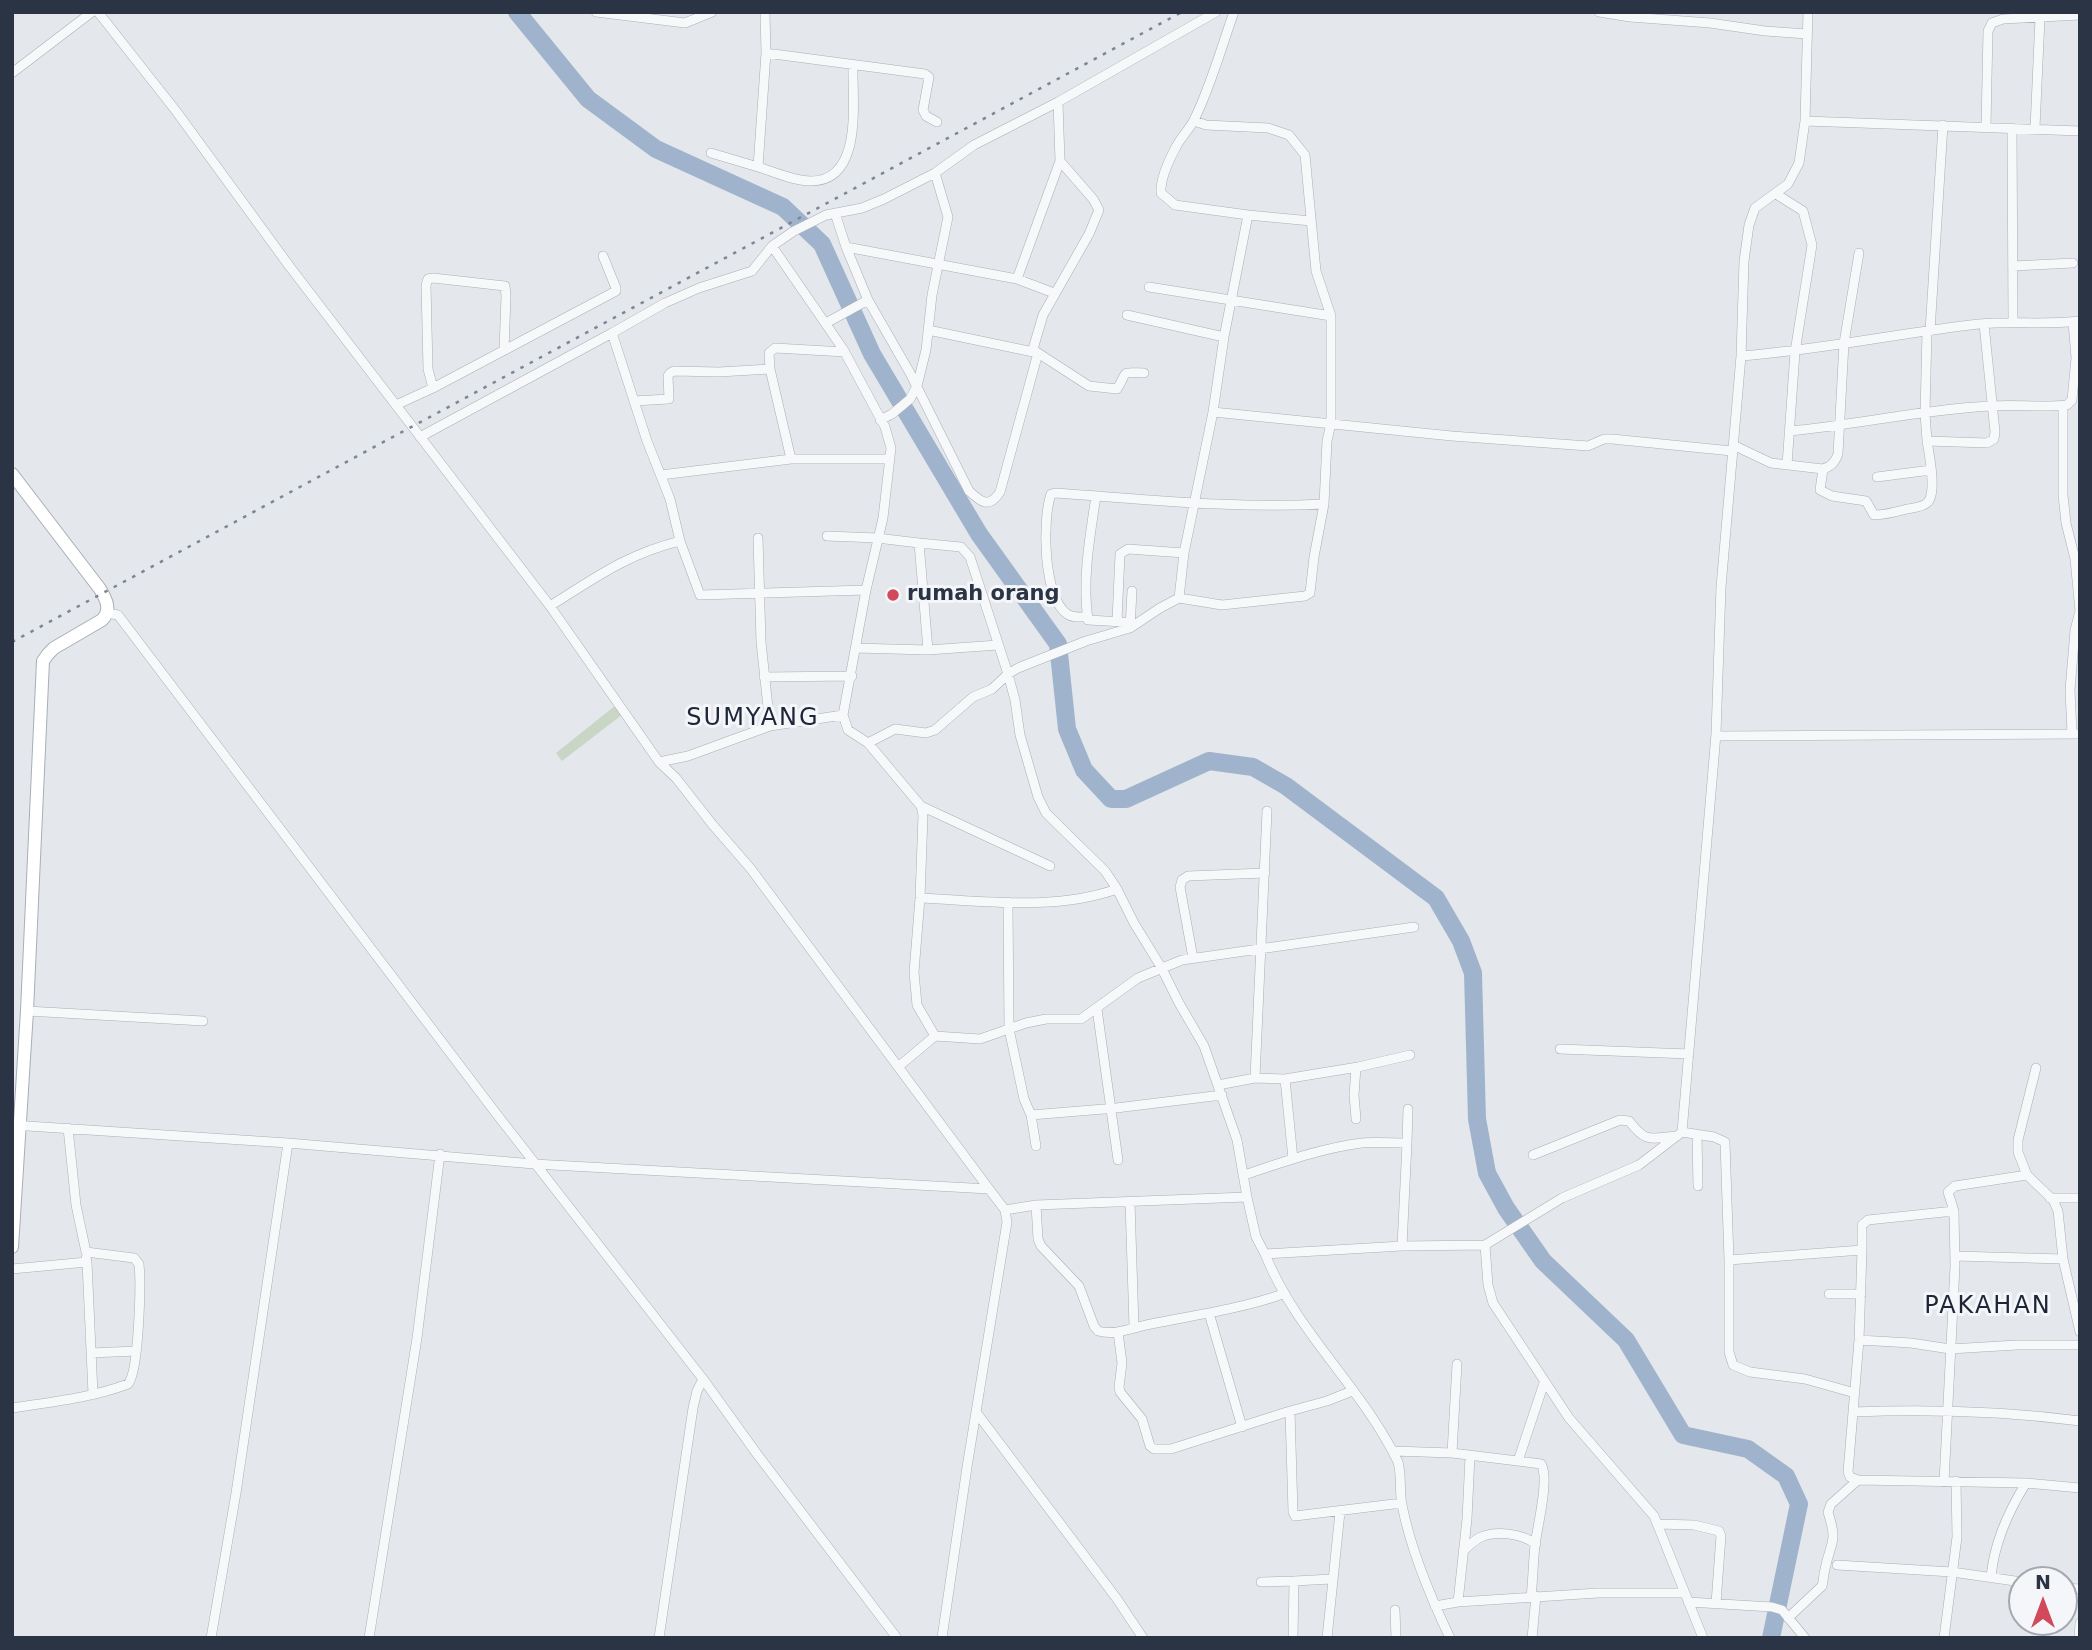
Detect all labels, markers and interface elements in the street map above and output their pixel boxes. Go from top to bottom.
place label: rumah orang [907,582,1060,608]
marker: rumah orang [885,587,901,603]
district label: SUMYANG [687,705,819,733]
district label: PAKAHAN [1925,1293,2051,1321]
north arrow [2008,1566,2078,1636]
text: N [2035,1571,2051,1593]

